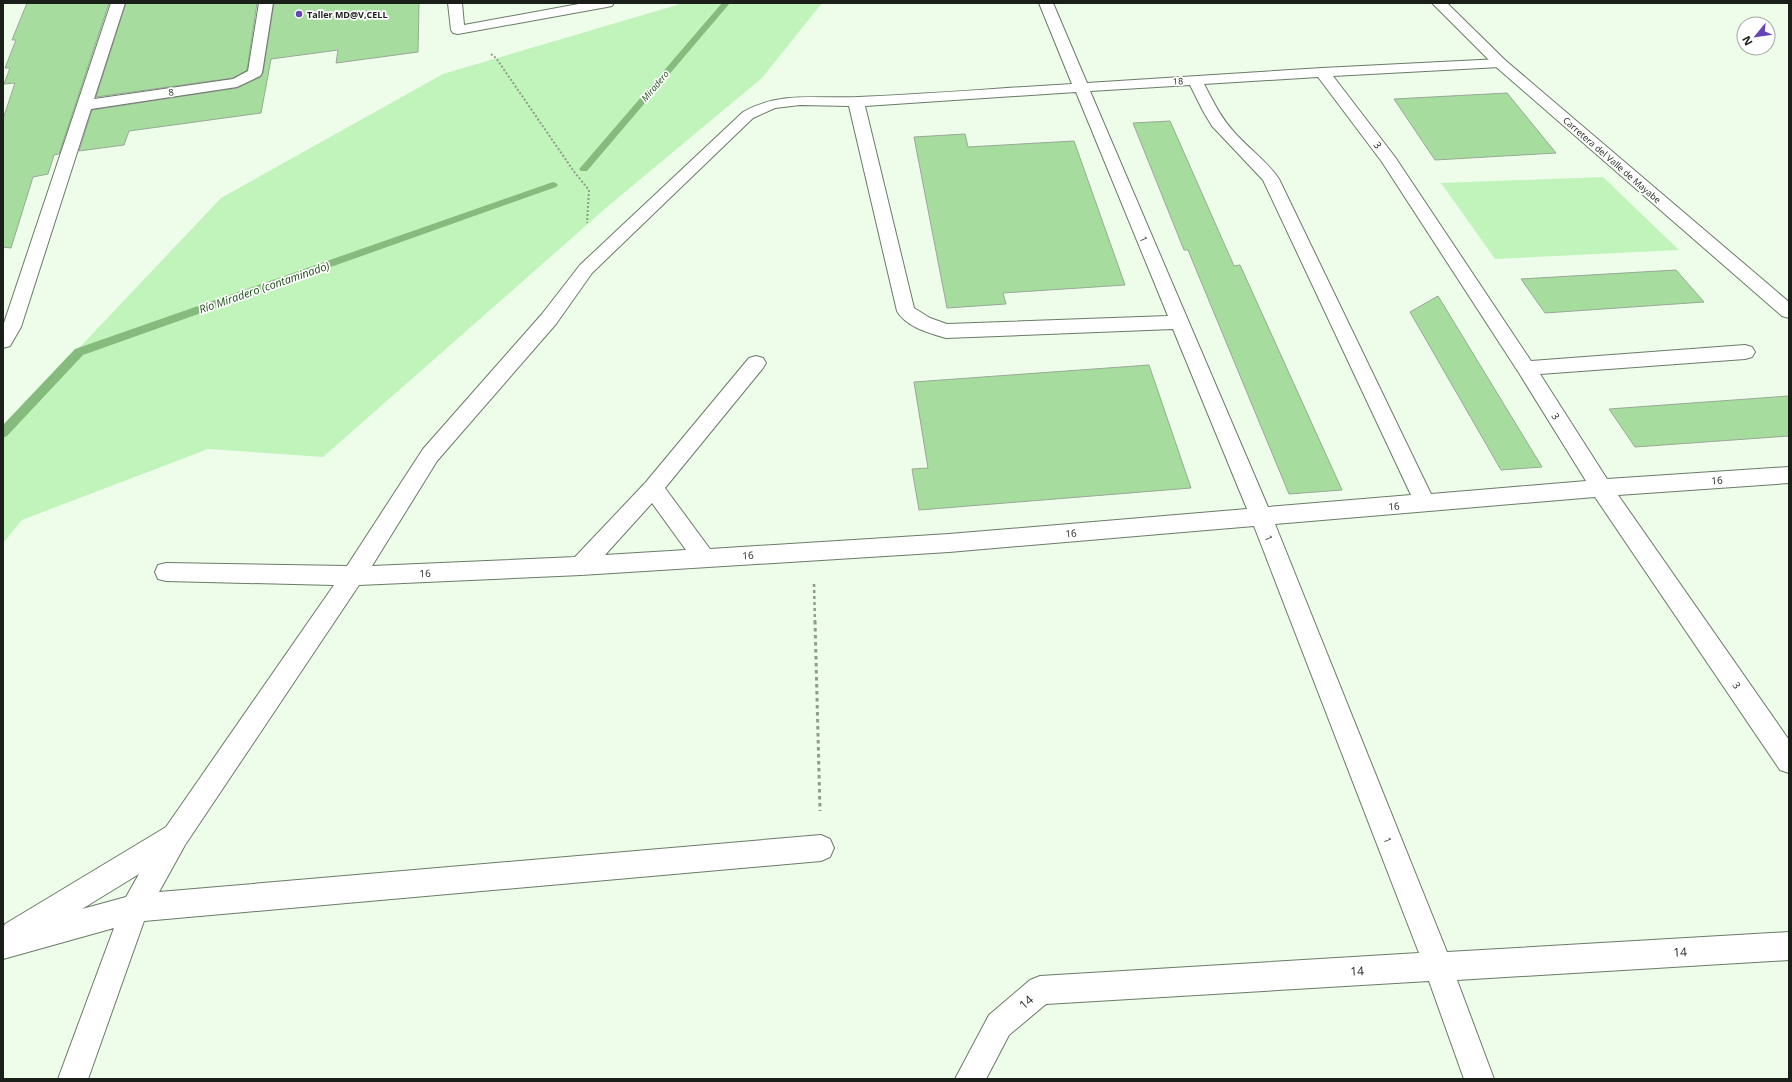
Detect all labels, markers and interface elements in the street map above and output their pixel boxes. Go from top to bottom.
place label: Taller MD@V,CELL [307,8,387,21]
marker: Taller MD@V,CELL [294,9,304,19]
north arrow [1736,16,1776,56]
text: N [1738,34,1756,49]
water label: Miradero [638,68,672,104]
street label: 18 [1173,74,1183,88]
street label: 8 [168,85,174,99]
street label: Carretera del Valle de Mayabe [1560,114,1664,206]
street label: 3 [1371,139,1385,152]
street label: 1 [1136,234,1152,244]
water label: Río Miradero (contaminado) [197,258,331,316]
street label: 3 [1549,410,1564,422]
street label: 16 [1711,473,1723,487]
street label: 16 [1388,499,1401,513]
street label: 16 [1065,526,1078,540]
street label: 1 [1261,533,1277,543]
street label: 16 [742,548,754,562]
street label: 16 [419,566,431,580]
street label: 3 [1730,679,1745,692]
street label: 1 [1380,835,1396,845]
street label: 14 [1673,943,1687,961]
street label: 14 [1350,962,1364,980]
street label: 14 [1015,991,1037,1013]

